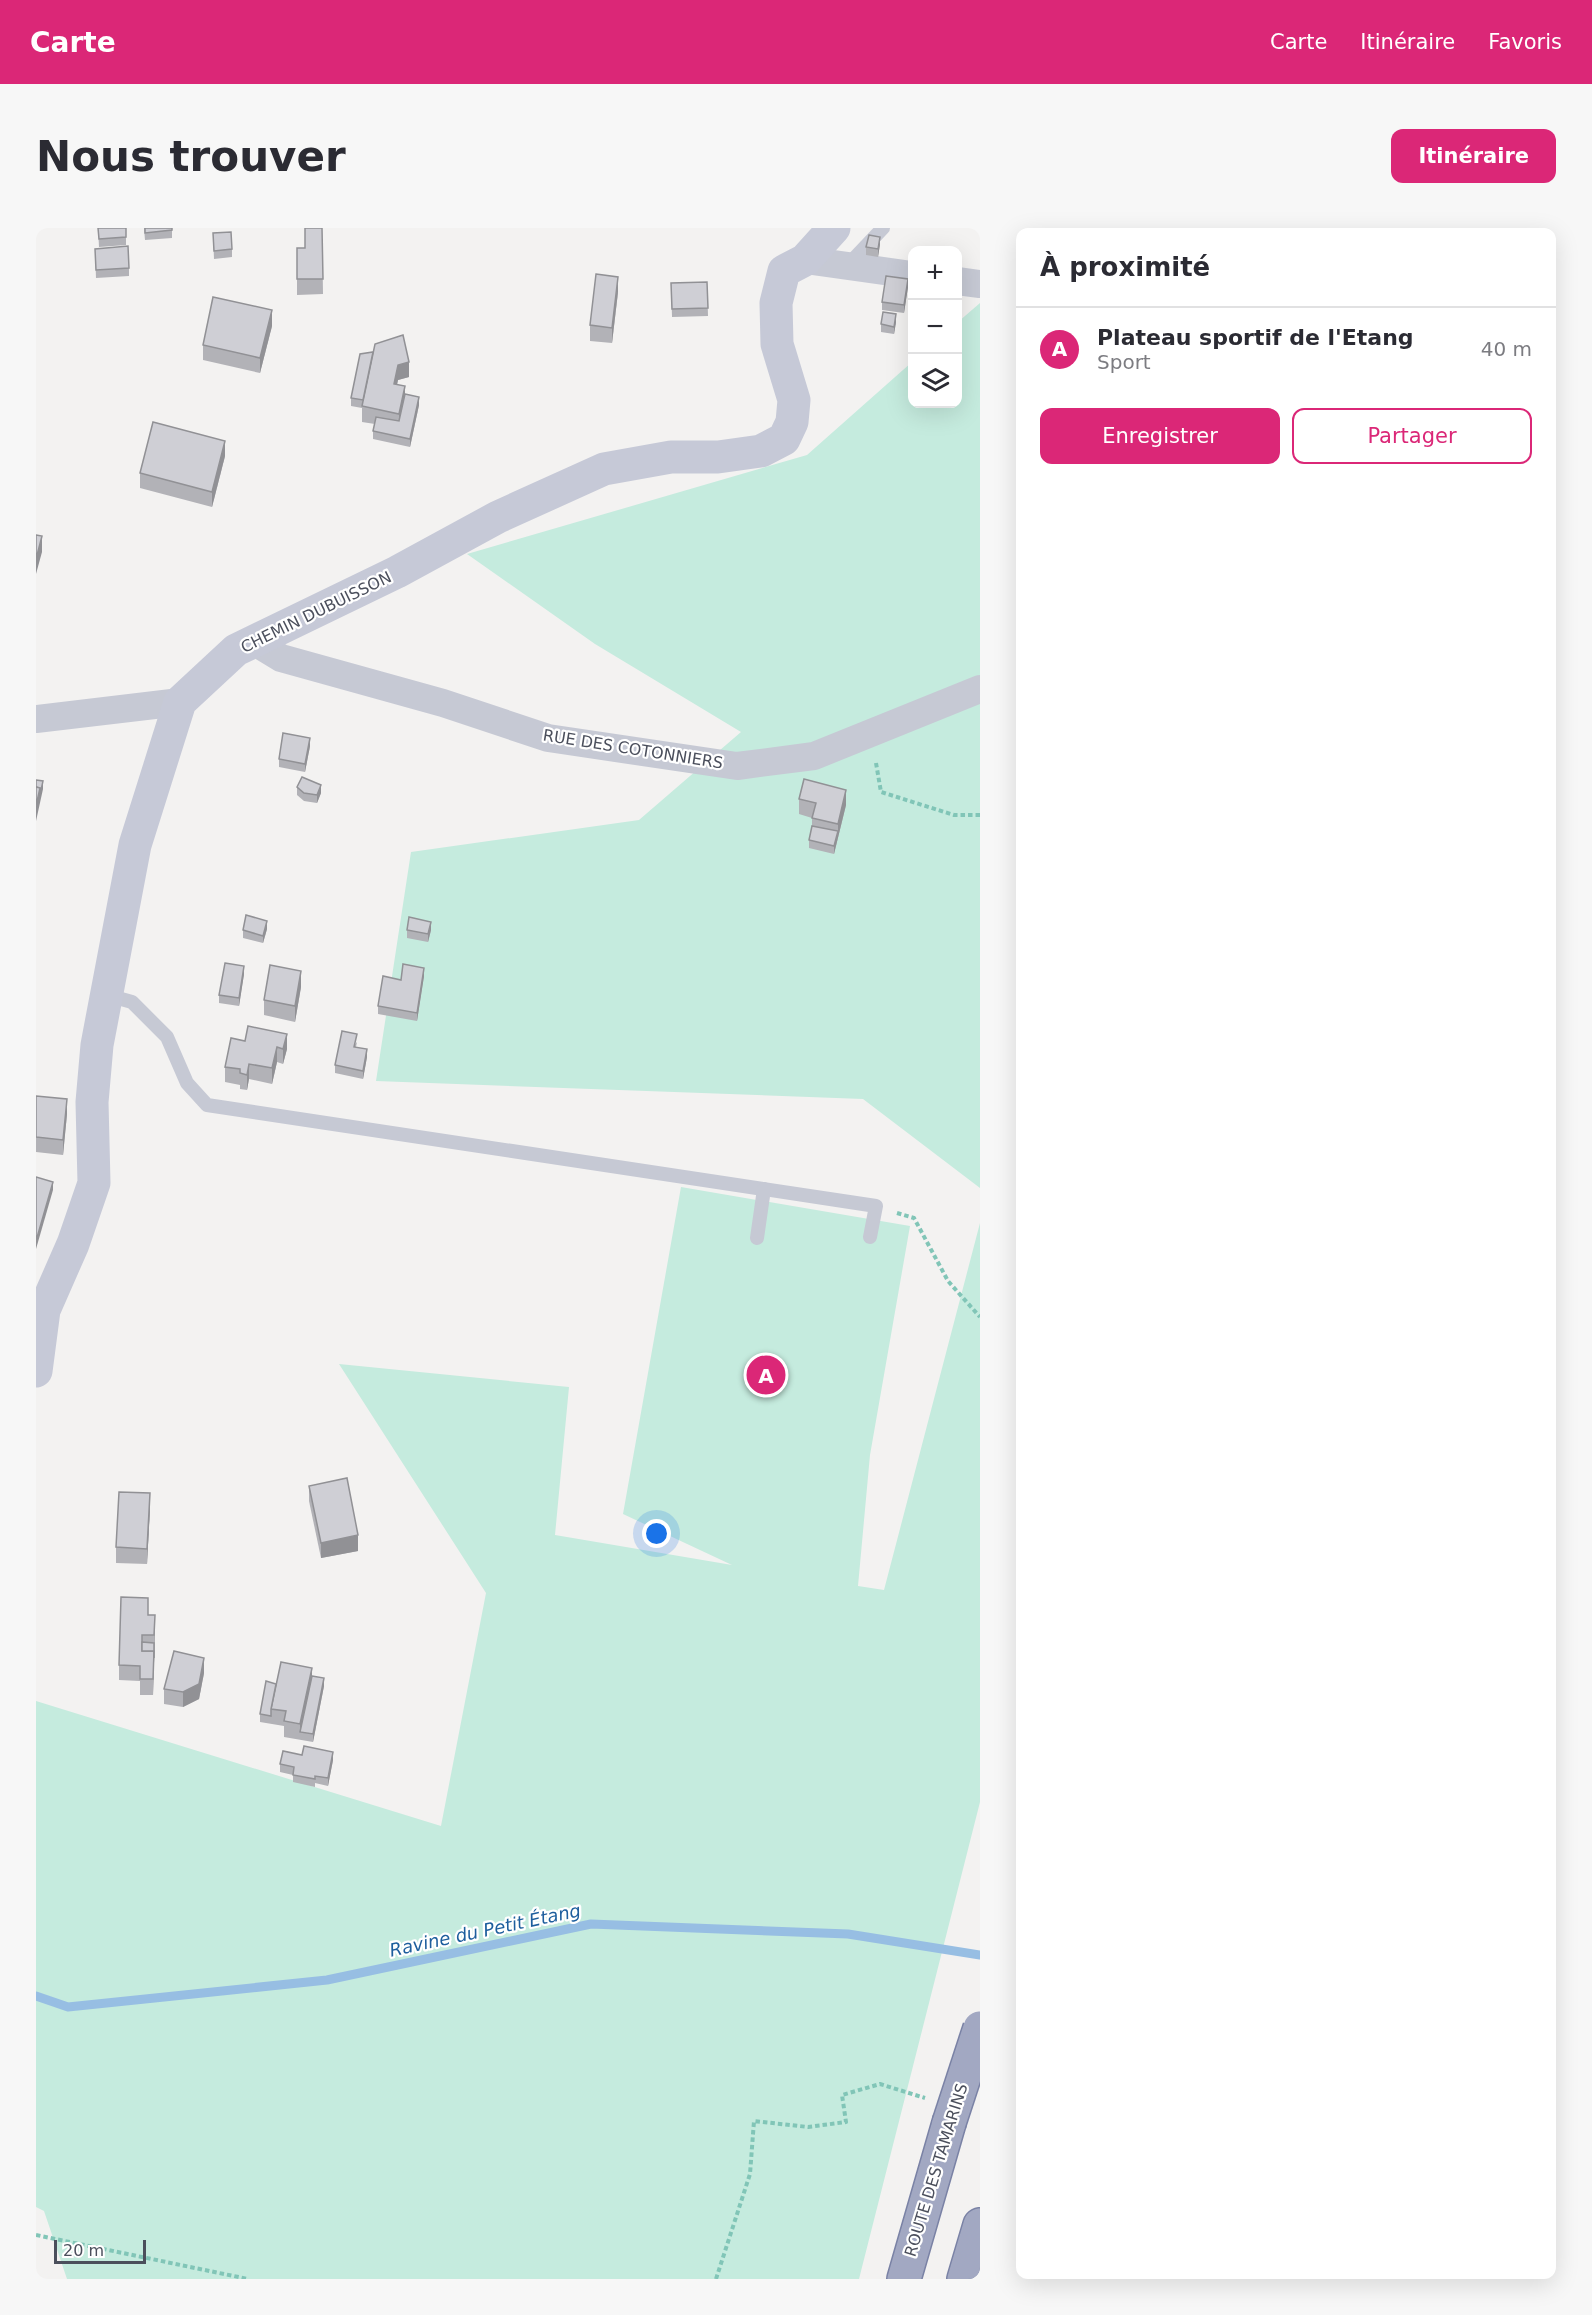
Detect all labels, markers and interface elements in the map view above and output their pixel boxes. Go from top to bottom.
text: Carte [30,26,116,59]
text: Carte [1270,30,1327,54]
text: Itinéraire [1360,30,1455,54]
text: Favoris [1488,30,1562,54]
button: Itinéraire [1391,129,1556,183]
text: Nous trouver [36,132,346,181]
map controls [908,246,962,408]
button: + [908,246,962,300]
text: À proximité [1040,252,1210,282]
button: − [908,300,962,354]
text: Plateau sportif de l'Etang [1097,325,1414,350]
text: A [1052,337,1067,361]
text: 40 m [1481,337,1532,361]
text: Sport [1097,350,1151,374]
button: layers [908,354,962,408]
button: Enregistrer [1040,408,1280,464]
button: Partager [1292,408,1532,464]
street label: CHEMIN DUBUISSON [238,567,394,657]
street label: RUE DES COTONNIERS [542,725,724,773]
pin: A [746,1352,786,1398]
your location [642,1519,671,1548]
water label: Ravine du Petit Étang [387,1899,583,1961]
street label: ROUTE DES TAMARINS [901,2081,971,2259]
scale bar [54,2237,146,2264]
text: 20 m [63,2241,104,2260]

